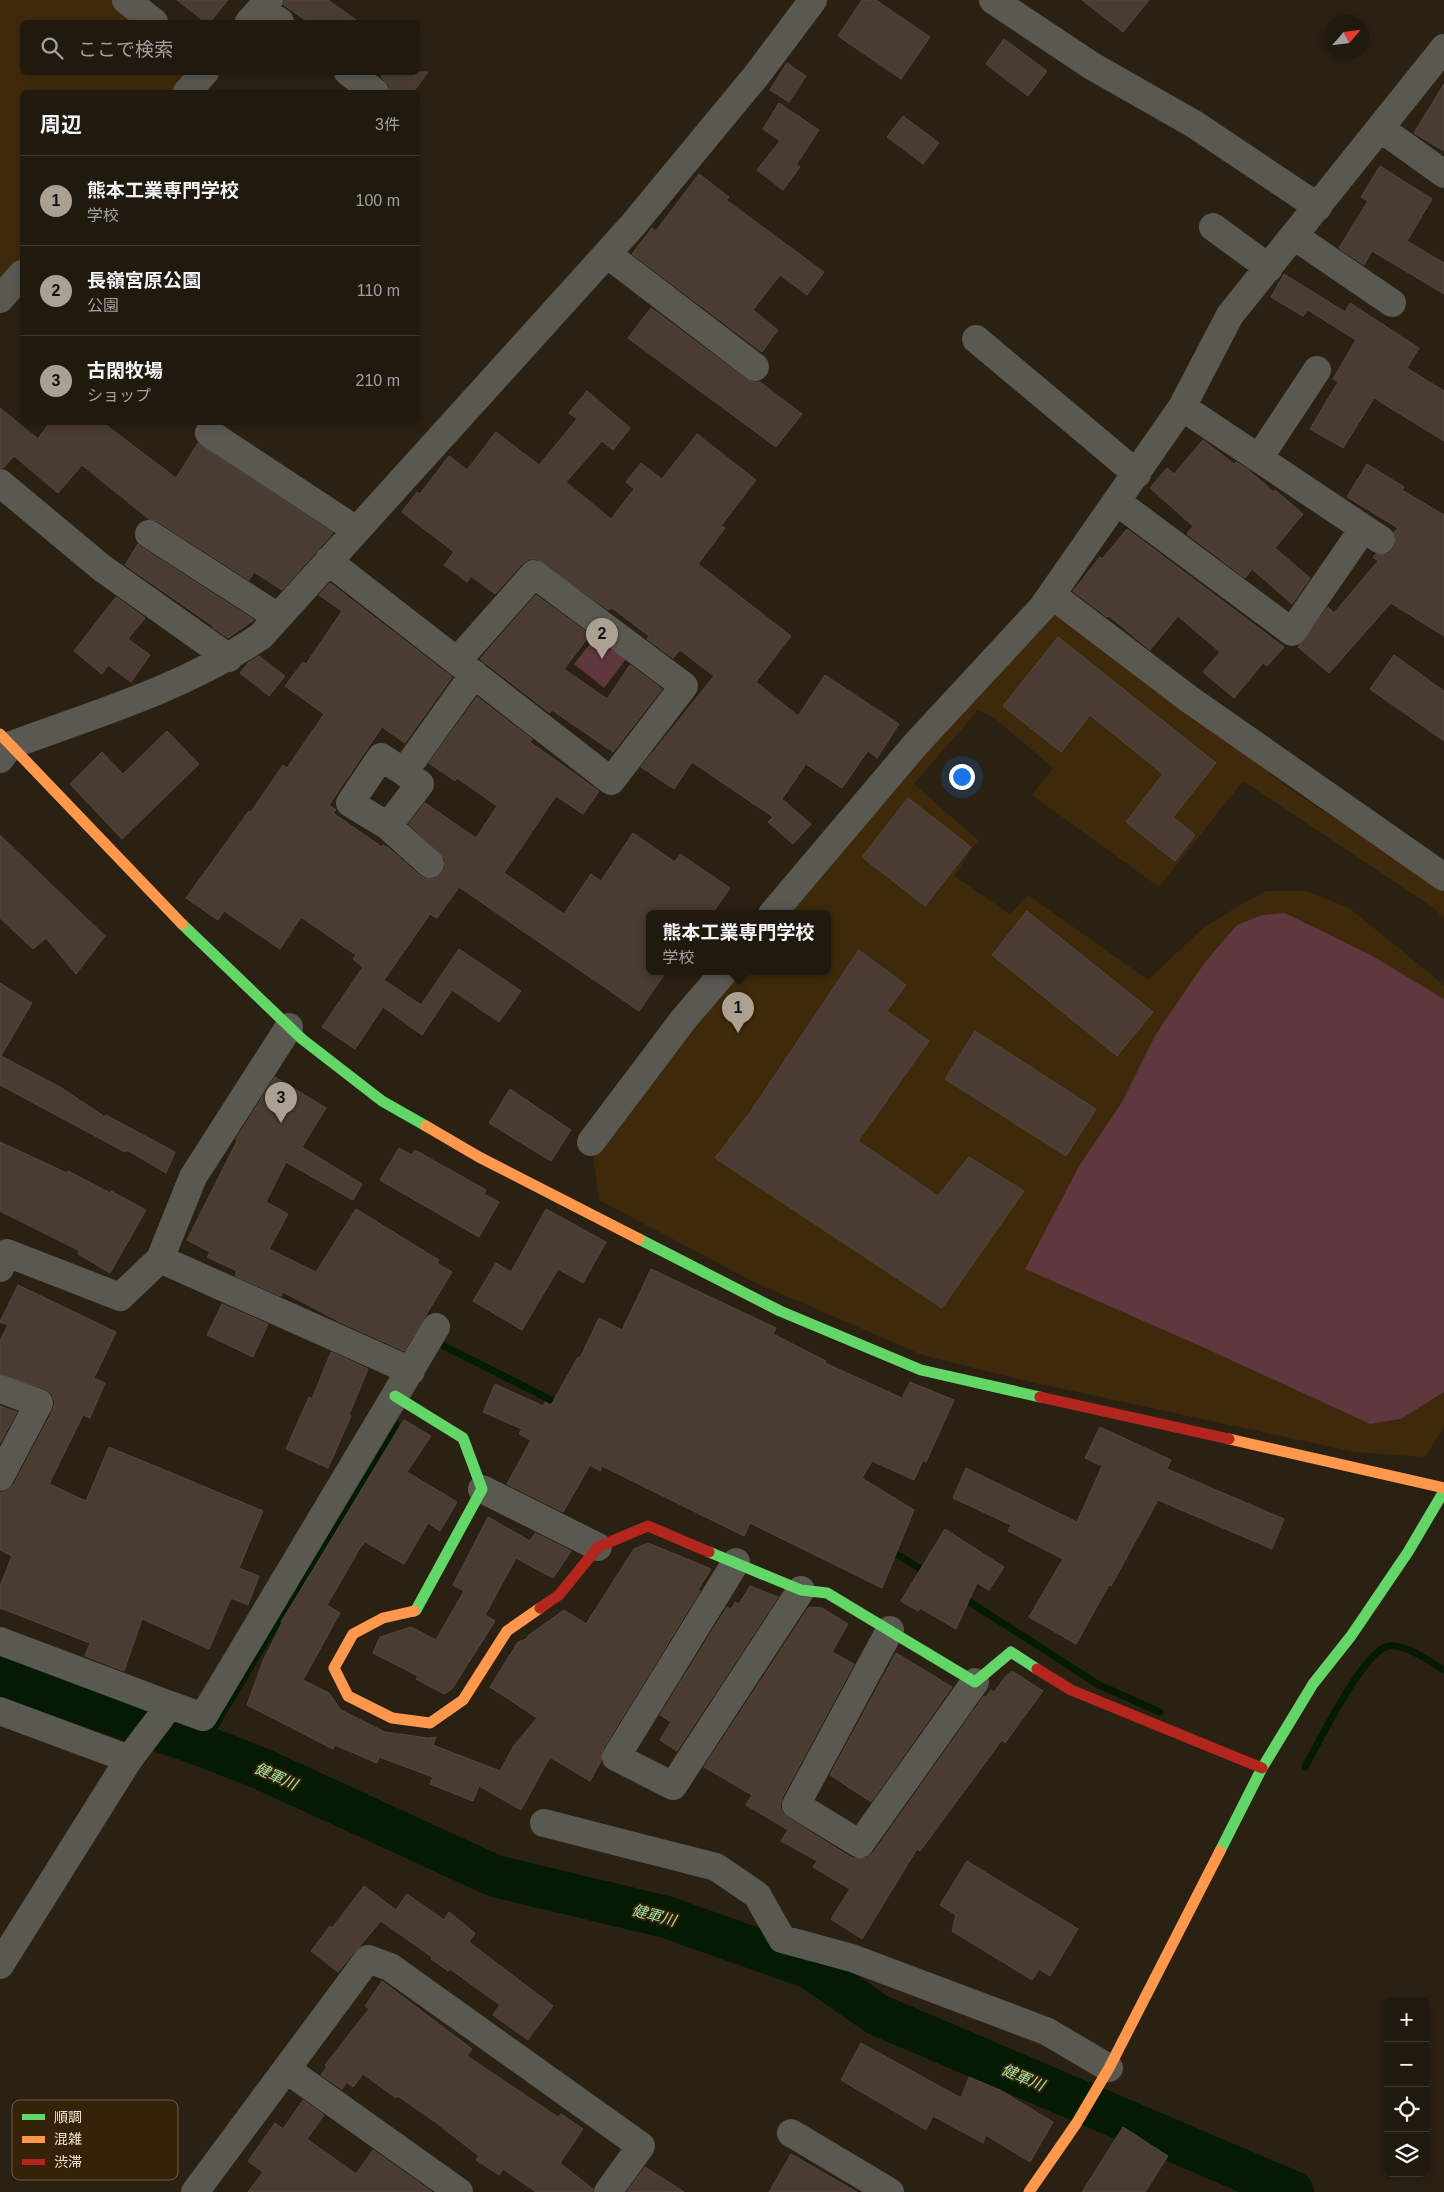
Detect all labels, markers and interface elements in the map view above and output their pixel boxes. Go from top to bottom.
north arrow [1324,15,1369,60]
search box [20,20,420,75]
icon: search [38,34,66,62]
text: ここで検索 [78,39,173,60]
text: 周辺 [40,113,82,136]
text: 3件 [375,116,400,133]
text: 熊本工業専門学校 [87,180,239,201]
text: 1 [52,192,60,209]
text: 100 m [356,192,400,209]
text: 学校 [87,207,119,224]
text: 長嶺宮原公園 [87,270,201,291]
text: 2 [52,282,60,299]
text: 110 m [357,282,400,299]
text: 公園 [87,297,119,314]
text: 古閑牧場 [87,360,163,381]
text: 3 [52,372,60,389]
text: 210 m [356,372,400,389]
text: ショップ [87,387,151,404]
pin: 2 [586,618,618,659]
your location [949,764,975,790]
popup [646,910,831,975]
text: 熊本工業専門学校 [662,922,815,943]
text: 学校 [662,949,695,966]
pin: 1 [722,992,754,1033]
pin: 3 [265,1082,297,1123]
water label: 健軍川 [252,1759,302,1794]
water label: 健軍川 [630,1901,680,1930]
map controls [1384,1997,1429,2177]
button: + [1384,1997,1429,2042]
button: − [1384,2042,1429,2087]
water label: 健軍川 [999,2060,1049,2094]
button: locate [1384,2087,1429,2132]
legend [12,2100,178,2180]
text: 順調 [54,2109,82,2125]
text: 混雑 [54,2131,82,2147]
button: layers [1384,2132,1429,2177]
text: 渋滞 [54,2154,82,2170]

